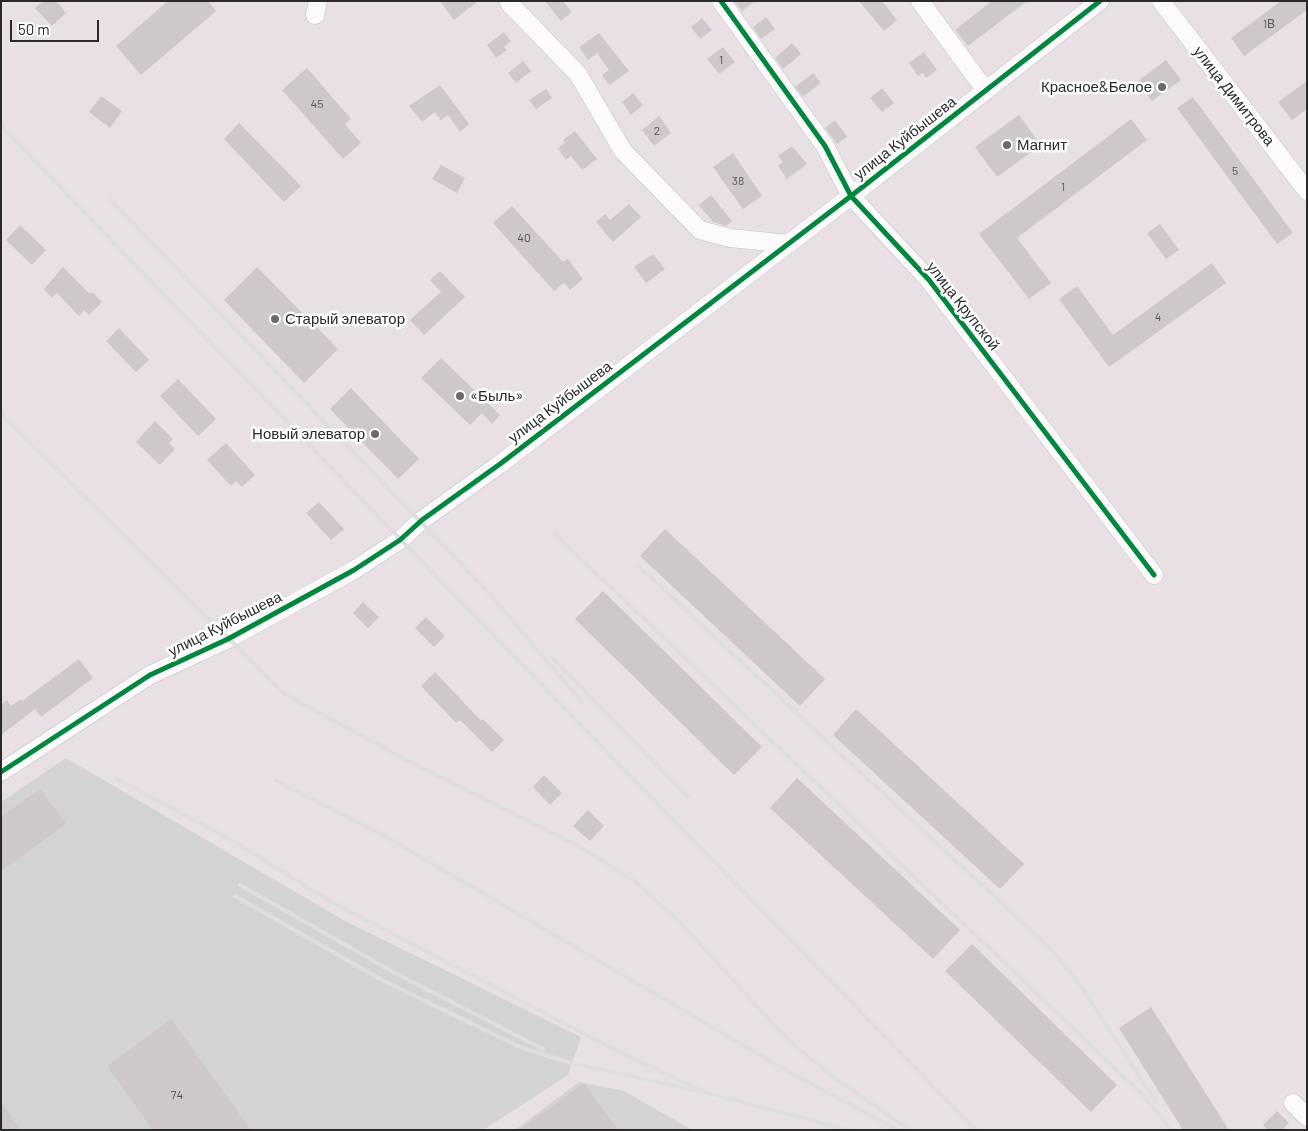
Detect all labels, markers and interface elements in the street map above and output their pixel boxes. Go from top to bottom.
scale bar [12,10,101,42]
house number: 1В [1263,17,1275,31]
text: 50 m [18,20,50,38]
street label: улица Димитрова [1190,43,1278,149]
house number: 1 [719,53,723,67]
place label: Красное&Белое [1041,78,1152,96]
marker: Красное&Белое [1156,81,1168,93]
street label: улица Куйбышева [850,93,960,183]
house number: 45 [311,97,323,111]
house number: 2 [654,124,660,138]
place label: Магнит [1017,136,1067,154]
marker: Магнит [1001,139,1013,151]
house number: 5 [1232,164,1238,178]
house number: 38 [732,174,744,188]
house number: 1 [1061,180,1065,194]
house number: 40 [517,231,531,245]
street label: улица Крупской [923,258,1003,354]
place label: Старый элеватор [285,310,405,328]
house number: 4 [1155,310,1161,324]
marker: Старый элеватор [269,313,281,325]
street label: улица Куйбышева [505,357,615,447]
place label: «Быль» [470,387,523,405]
marker: «Быль» [454,390,466,402]
place label: Новый элеватор [252,425,365,443]
marker: Новый элеватор [369,428,381,440]
street label: улица Куйбышева [165,588,285,660]
house number: 74 [171,1088,183,1102]

